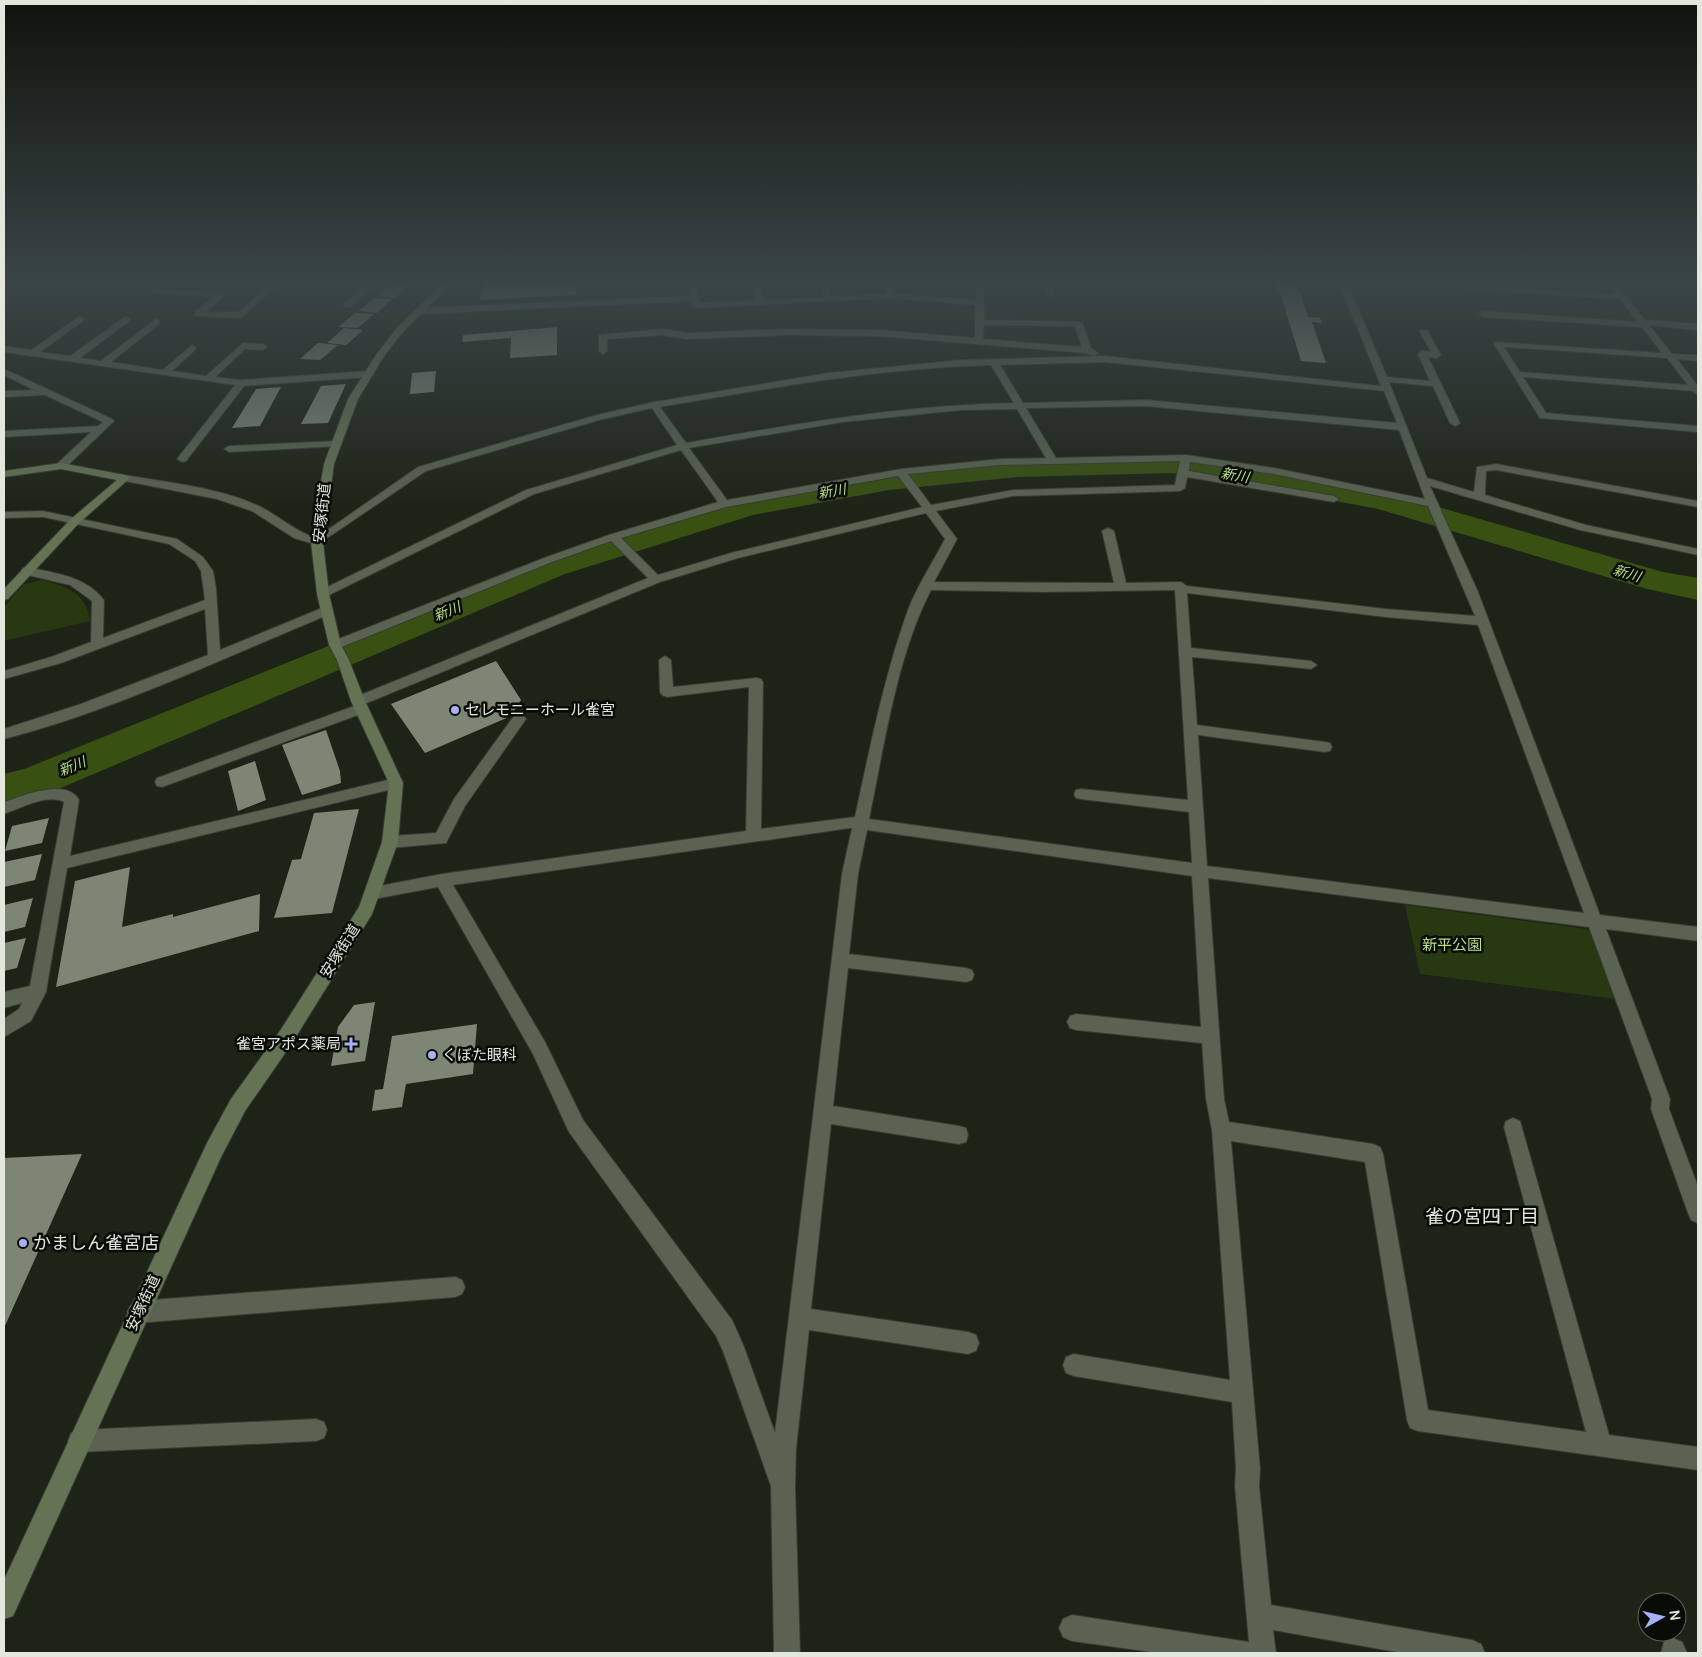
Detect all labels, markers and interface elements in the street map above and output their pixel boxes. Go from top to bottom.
water label: 新川 [1220,463,1252,487]
water label: 新川 [816,478,849,502]
street label: 安塚街道 [308,482,335,544]
water label: 新川 [1611,559,1645,586]
water label: 新川 [430,596,465,625]
place label: セレモニーホール雀宮 [465,699,615,720]
marker: セレモニーホール雀宮 [449,704,461,716]
water label: 新川 [55,751,90,780]
street label: 安塚街道 [315,920,364,982]
park label: 新平公園 [1422,934,1482,955]
place label: 雀宮アポス薬局 [236,1033,341,1054]
marker: 雀宮アポス薬局 [345,1038,357,1050]
place label: くぼた眼科 [442,1044,517,1065]
marker: くぼた眼科 [426,1049,438,1061]
district label: 雀の宮四丁目 [1425,1203,1539,1229]
place label: かましん雀宮店 [33,1230,159,1254]
marker: かましん雀宮店 [17,1237,29,1249]
street label: 安塚街道 [120,1271,165,1334]
north arrow [1637,1592,1687,1642]
text: N [1665,1609,1685,1621]

